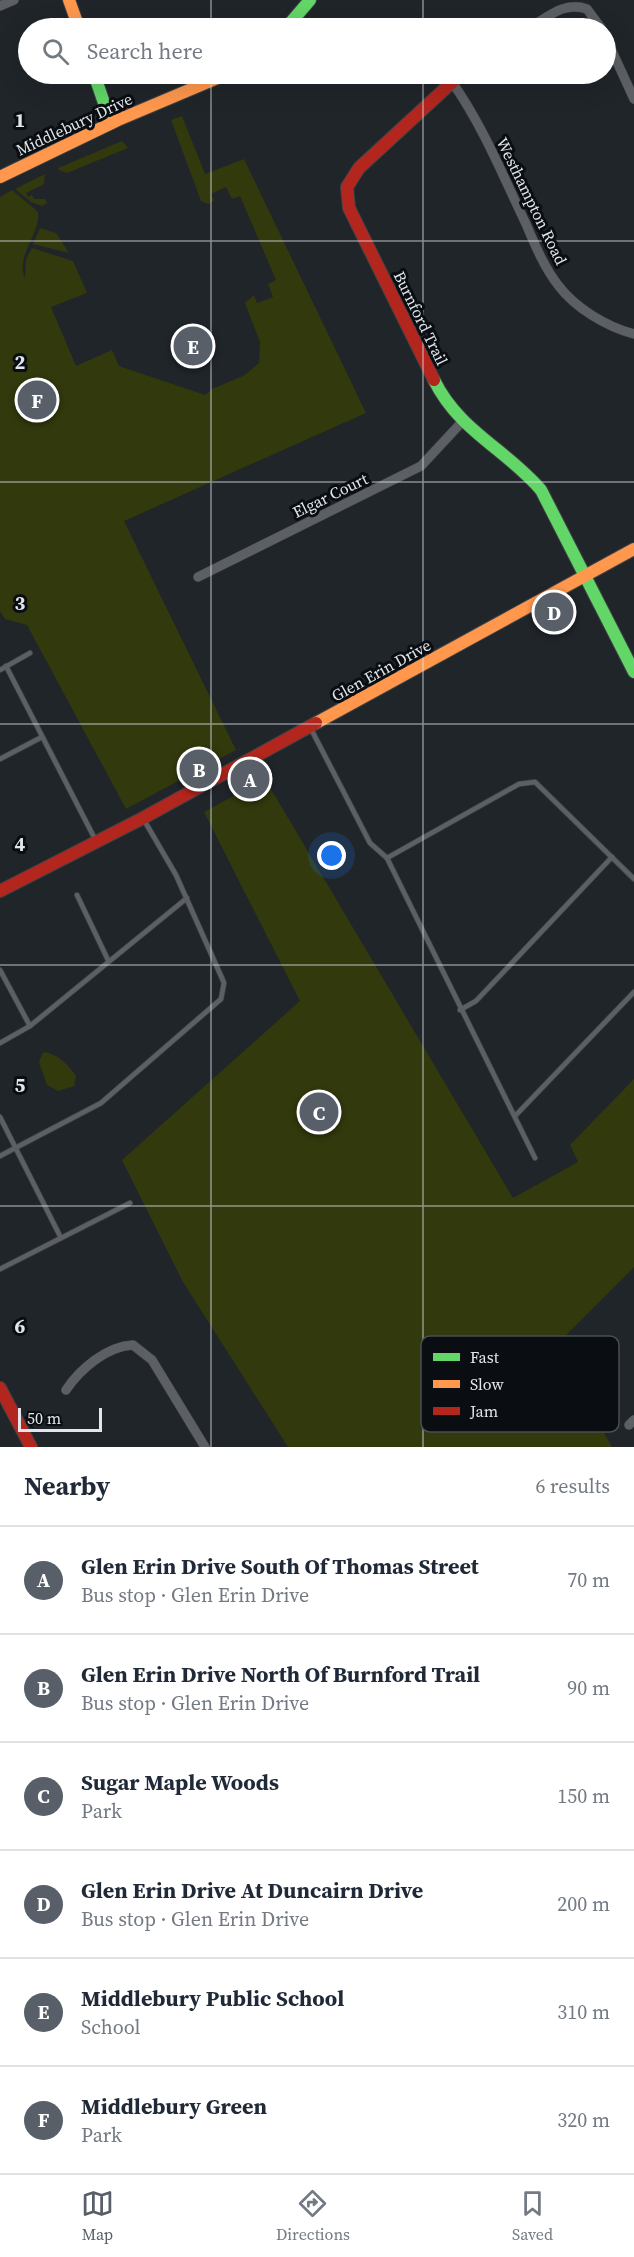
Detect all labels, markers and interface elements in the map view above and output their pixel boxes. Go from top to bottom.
search box [18,18,616,84]
icon: search [39,35,72,68]
text: Search here [87,36,203,66]
street label: Middlebury Drive [12,87,136,161]
text: 1 [15,106,25,134]
street label: Westhampton Road [492,134,572,268]
street label: Burnford Trail [389,267,453,369]
pin: E [174,324,212,368]
text: 2 [15,348,26,376]
pin: F [18,378,57,422]
street label: Elgar Court [289,467,372,523]
text: 3 [15,589,26,617]
pin: D [534,590,574,634]
street label: Glen Erin Drive [327,634,435,706]
pin: B [180,746,218,792]
pin: A [230,756,270,802]
text: 4 [15,830,26,858]
your location [317,841,346,870]
text: 5 [15,1071,26,1099]
pin: C [300,1090,338,1134]
text: 6 [15,1312,26,1340]
legend [421,1336,619,1432]
text: Fast [470,1346,500,1368]
text: Slow [470,1373,505,1395]
text: Jam [469,1400,498,1422]
scale bar [18,1405,102,1432]
text: 50 m [27,1407,61,1429]
text: Nearby [24,1468,110,1504]
text: 6 results [535,1472,610,1500]
text: Glen Erin Drive South Of Thomas Street [81,1551,479,1581]
text: A [37,1566,50,1594]
text: 70 m [567,1566,610,1594]
text: Bus stop · Glen Erin Drive [81,1581,309,1609]
text: Glen Erin Drive North Of Burnford Trail [81,1659,480,1689]
text: B [37,1674,50,1702]
text: 90 m [567,1674,610,1702]
text: Bus stop · Glen Erin Drive [81,1689,309,1717]
text: Sugar Maple Woods [81,1767,279,1797]
text: C [37,1782,50,1810]
text: 150 m [557,1782,610,1810]
text: Park [81,1797,122,1825]
text: Glen Erin Drive At Duncairn Drive [81,1875,423,1905]
text: D [36,1890,51,1918]
text: 200 m [557,1890,610,1918]
text: Bus stop · Glen Erin Drive [81,1905,309,1933]
text: Middlebury Public School [81,1983,344,2013]
text: E [38,1998,49,2026]
text: 310 m [557,1998,610,2026]
text: School [81,2013,141,2041]
text: Middlebury Green [81,2091,267,2121]
text: F [38,2106,49,2134]
text: 320 m [557,2106,610,2134]
text: Park [81,2121,122,2149]
tab: Map [81,2187,114,2245]
tab: Directions [276,2187,350,2245]
tab: Saved [512,2187,553,2245]

